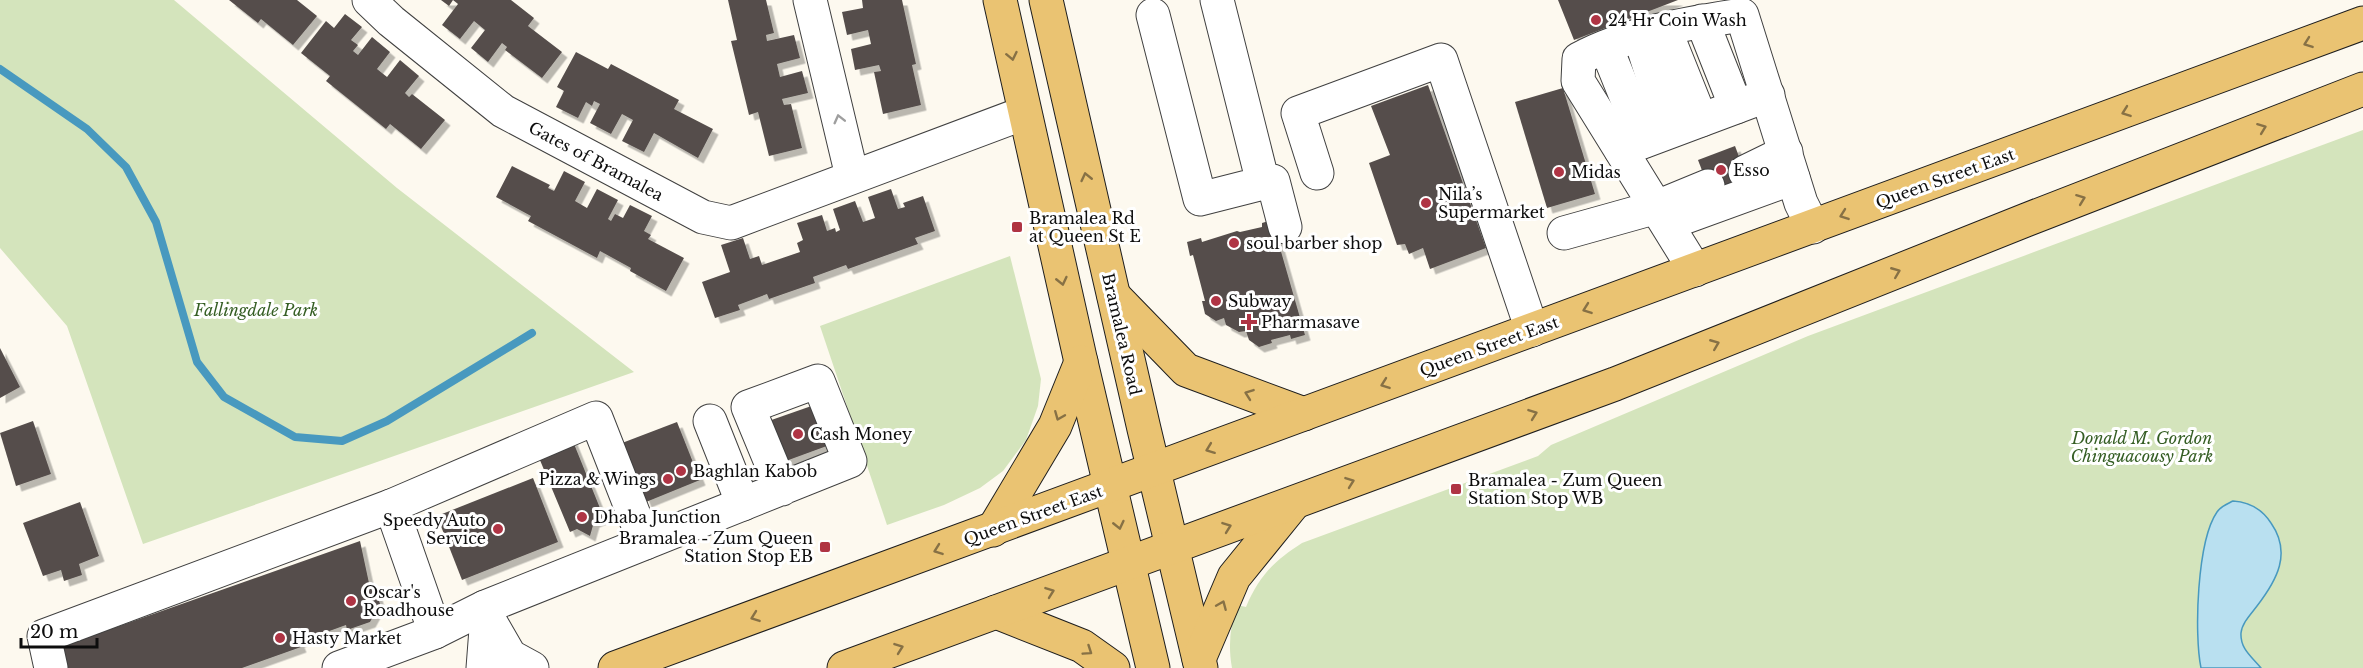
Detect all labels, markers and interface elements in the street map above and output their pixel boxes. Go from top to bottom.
place label: 24 Hr Coin Wash [1608,10,1747,30]
marker: 24 Hr Coin Wash [1589,13,1603,27]
one-way arrow [2303,36,2314,49]
one-way arrow [1005,51,1018,61]
one-way arrow [2121,104,2131,117]
one-way arrow [833,114,846,124]
street label: Gates of Bramalea [525,117,667,205]
one-way arrow [2257,123,2267,136]
street label: Queen Street East [1873,144,2017,212]
place label: Esso [1733,160,1770,180]
place label: Midas [1571,162,1621,182]
marker: Esso [1714,163,1728,177]
marker: Midas [1552,165,1566,179]
one-way arrow [1081,172,1094,182]
place label: Nila’s Supermarket [1438,184,1545,222]
one-way arrow [2074,194,2085,206]
marker: Nila’s Supermarket [1419,196,1433,210]
place label: Bramalea Rd at Queen St E [1029,208,1141,246]
one-way arrow [1839,208,1850,220]
marker: Bramalea Rd at Queen St E [1010,220,1024,234]
place label: soul barber shop [1246,233,1382,253]
marker: soul barber shop [1227,236,1241,250]
one-way arrow [1890,267,1901,279]
street label: Bramalea Road [1098,271,1146,397]
one-way arrow [1055,275,1068,285]
place label: Subway [1228,291,1292,311]
marker: Subway [1209,294,1223,308]
park label: Fallingdale Park [193,300,318,320]
one-way arrow [1583,302,1593,315]
place label: Pharmasave [1261,312,1360,332]
street label: Queen Street East [1417,312,1561,380]
marker: Pharmasave [1242,315,1256,329]
one-way arrow [1709,339,1720,351]
one-way arrow [1380,377,1391,390]
one-way arrow [1244,388,1255,401]
one-way arrow [1527,409,1538,422]
one-way arrow [1054,410,1066,421]
place label: Cash Money [810,424,913,444]
marker: Cash Money [791,427,805,441]
park label: Donald M. Gordon Chinguacousy Park [2071,428,2213,466]
one-way arrow [1205,442,1216,455]
place label: Baghlan Kabob [693,461,817,481]
marker: Baghlan Kabob [674,464,688,478]
place label: Pizza & Wings [538,469,656,489]
place label: Bramalea - Zum Queen Station Stop WB [1468,470,1662,508]
marker: Pizza & Wings [661,472,675,486]
one-way arrow [1344,476,1355,489]
street label: Queen Street East [961,481,1105,549]
marker: Bramalea - Zum Queen Station Stop WB [1449,482,1463,496]
place label: Dhaba Junction [594,507,721,527]
place label: Speedy Auto Service [383,510,486,548]
marker: Dhaba Junction [575,510,589,524]
one-way arrow [1111,519,1124,529]
one-way arrow [1222,521,1232,534]
marker: Speedy Auto Service [491,522,505,536]
place label: Bramalea - Zum Queen Station Stop EB [619,528,813,566]
marker: Bramalea - Zum Queen Station Stop EB [818,540,832,554]
one-way arrow [934,543,945,555]
place label: Oscar's Roadhouse [363,582,454,620]
one-way arrow [1045,586,1055,599]
marker: Oscar's Roadhouse [344,594,358,608]
one-way arrow [1215,600,1227,611]
one-way arrow [750,609,761,622]
scale bar [21,611,98,649]
text: 20 m [30,621,78,643]
place label: Hasty Market [292,628,402,648]
marker: Hasty Market [273,631,287,645]
one-way arrow [893,642,904,655]
one-way arrow [1082,643,1092,655]

